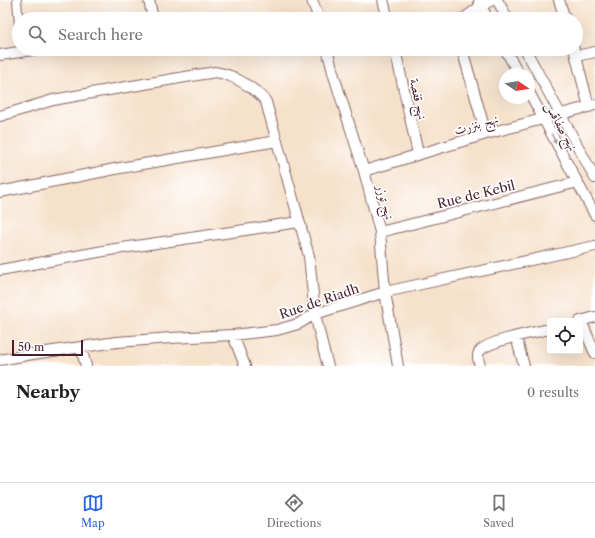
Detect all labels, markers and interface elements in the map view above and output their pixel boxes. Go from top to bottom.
search box [12,12,583,56]
icon: search [26,23,48,45]
text: Search here [58,25,143,44]
north arrow [499,68,535,104]
street label: نهج قفصة [403,77,431,122]
street label: نهج صفاقس [539,99,582,155]
street label: نهج بنزرت [452,110,501,142]
one-way arrow [551,133,558,145]
street label: Rue de Kebil [435,177,517,211]
street label: نهج توزر [369,181,398,223]
street label: Rue de Riadh [277,280,361,322]
map controls [547,318,583,354]
button: locate [547,318,583,354]
scale bar [12,338,83,357]
text: 50 m [18,340,44,354]
text: Nearby [16,382,80,402]
text: 0 results [527,384,579,400]
tab: Map [81,492,105,530]
tab: Directions [267,492,321,530]
tab: Saved [483,492,514,530]

